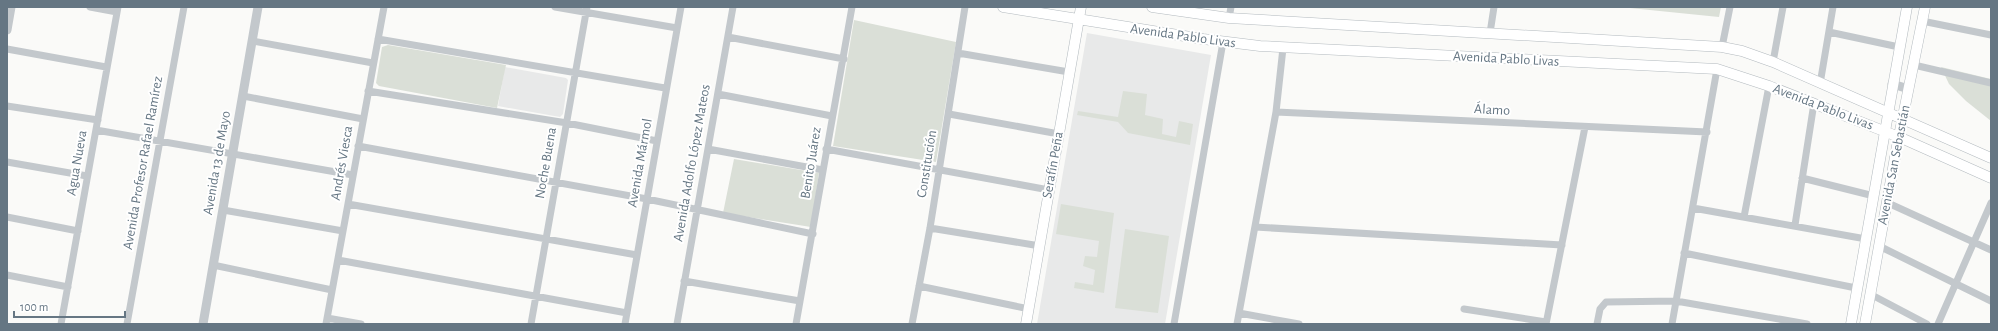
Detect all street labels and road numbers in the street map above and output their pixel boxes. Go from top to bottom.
street label: Avenida Pablo Livas [1129,22,1237,50]
street label: Avenida Pablo Livas [1452,49,1560,69]
street label: Avenida Profesor Rafael Ramírez [121,75,165,251]
street label: Avenida Pablo Livas [1771,81,1875,133]
street label: Avenida Adolfo López Mateos [671,83,713,243]
street label: Álamo [1474,99,1511,118]
street label: Avenida San Sebastián [1876,104,1912,226]
street label: Avenida 13 de Mayo [201,110,233,216]
street label: Avenida Mármol [625,117,655,209]
street label: Andrés Viesca [329,124,356,201]
street label: Noche Buena [533,126,559,200]
street label: Benito Juárez [798,126,824,200]
street label: Agua Nueva [64,129,90,197]
street label: Constitución [915,129,939,199]
street label: Serafín Peña [1040,130,1066,199]

